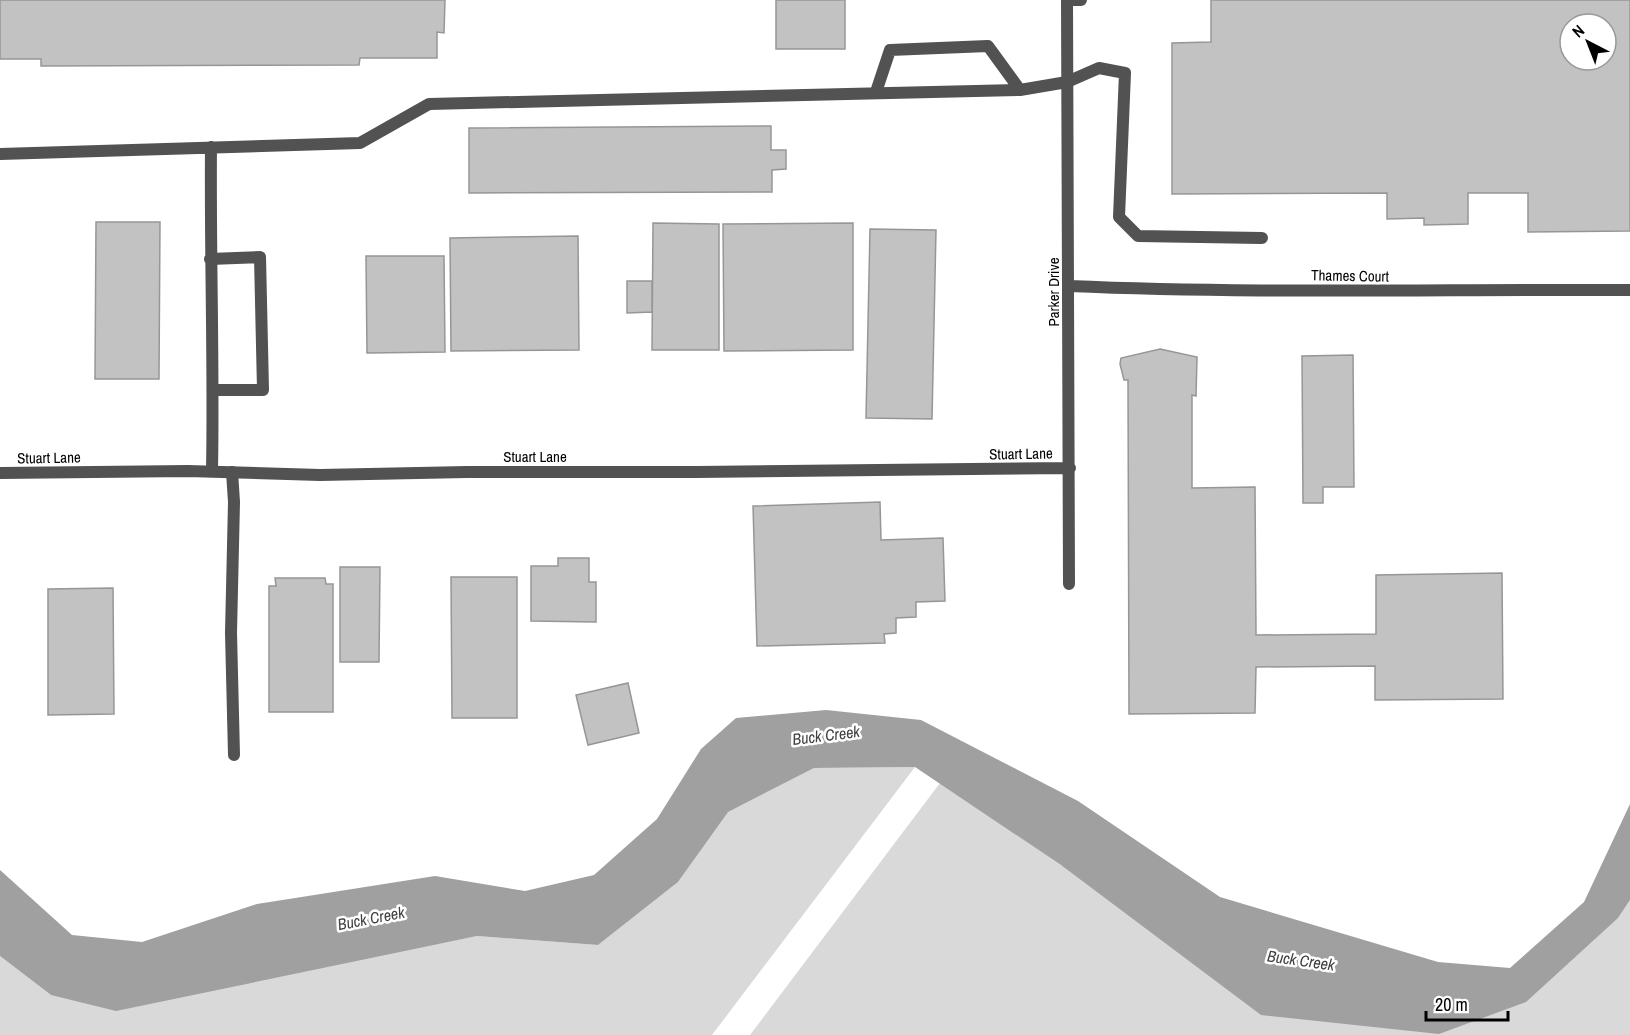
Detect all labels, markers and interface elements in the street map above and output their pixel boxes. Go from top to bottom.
north arrow [1558,12,1618,72]
text: N [1567,20,1589,42]
street label: Parker Drive [1043,257,1064,327]
street label: Thames Court [1311,264,1390,287]
street label: Stuart Lane [989,442,1053,465]
street label: Stuart Lane [17,446,81,469]
street label: Stuart Lane [503,446,567,467]
water label: Buck Creek [791,720,861,750]
water label: Buck Creek [336,901,407,935]
water label: Buck Creek [1266,944,1337,976]
scale bar [1426,984,1508,1022]
text: 20 m [1435,992,1468,1017]

